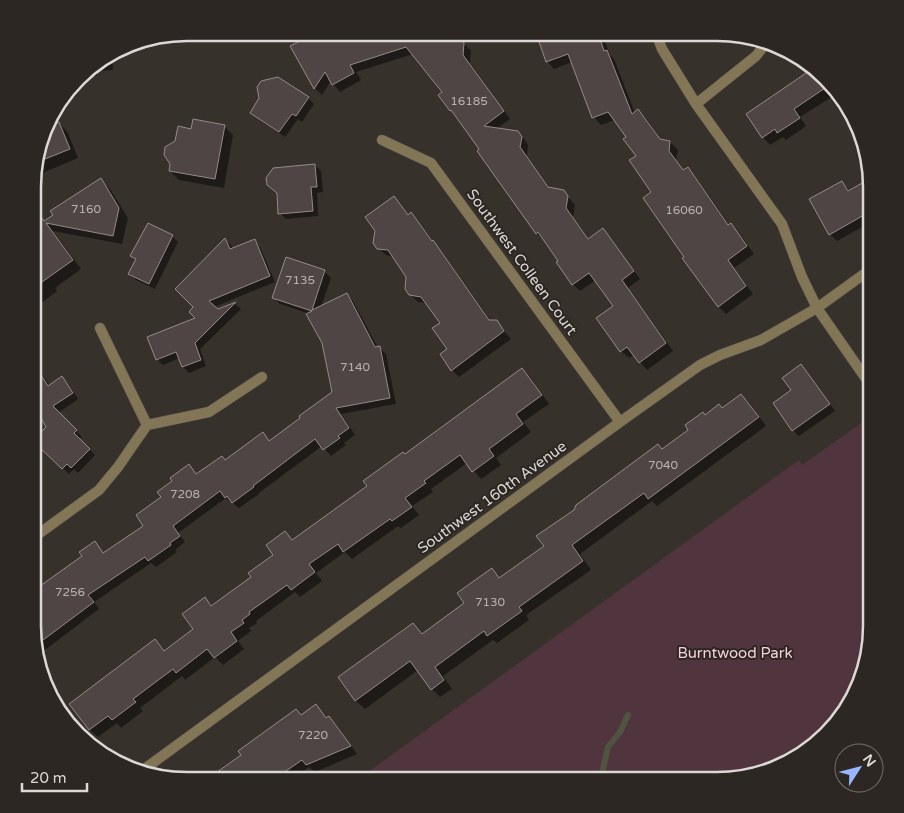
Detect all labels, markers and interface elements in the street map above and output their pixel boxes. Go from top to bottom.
house number: 16185 [450,94,488,108]
street label: Southwest Colleen Court [463,186,581,339]
house number: 7160 [71,202,102,216]
house number: 16060 [665,203,703,217]
house number: 7135 [285,273,315,287]
house number: 7140 [340,360,371,374]
street label: Southwest 160th Avenue [414,437,570,557]
house number: 7040 [648,458,679,472]
house number: 7208 [170,487,200,501]
house number: 7256 [55,585,85,599]
house number: 7130 [475,595,506,609]
park label: Burntwood Park [677,644,793,662]
house number: 7220 [298,728,329,742]
north arrow [834,743,884,793]
text: N [859,751,879,770]
scale bar [22,760,88,792]
text: 20 m [30,769,67,787]

